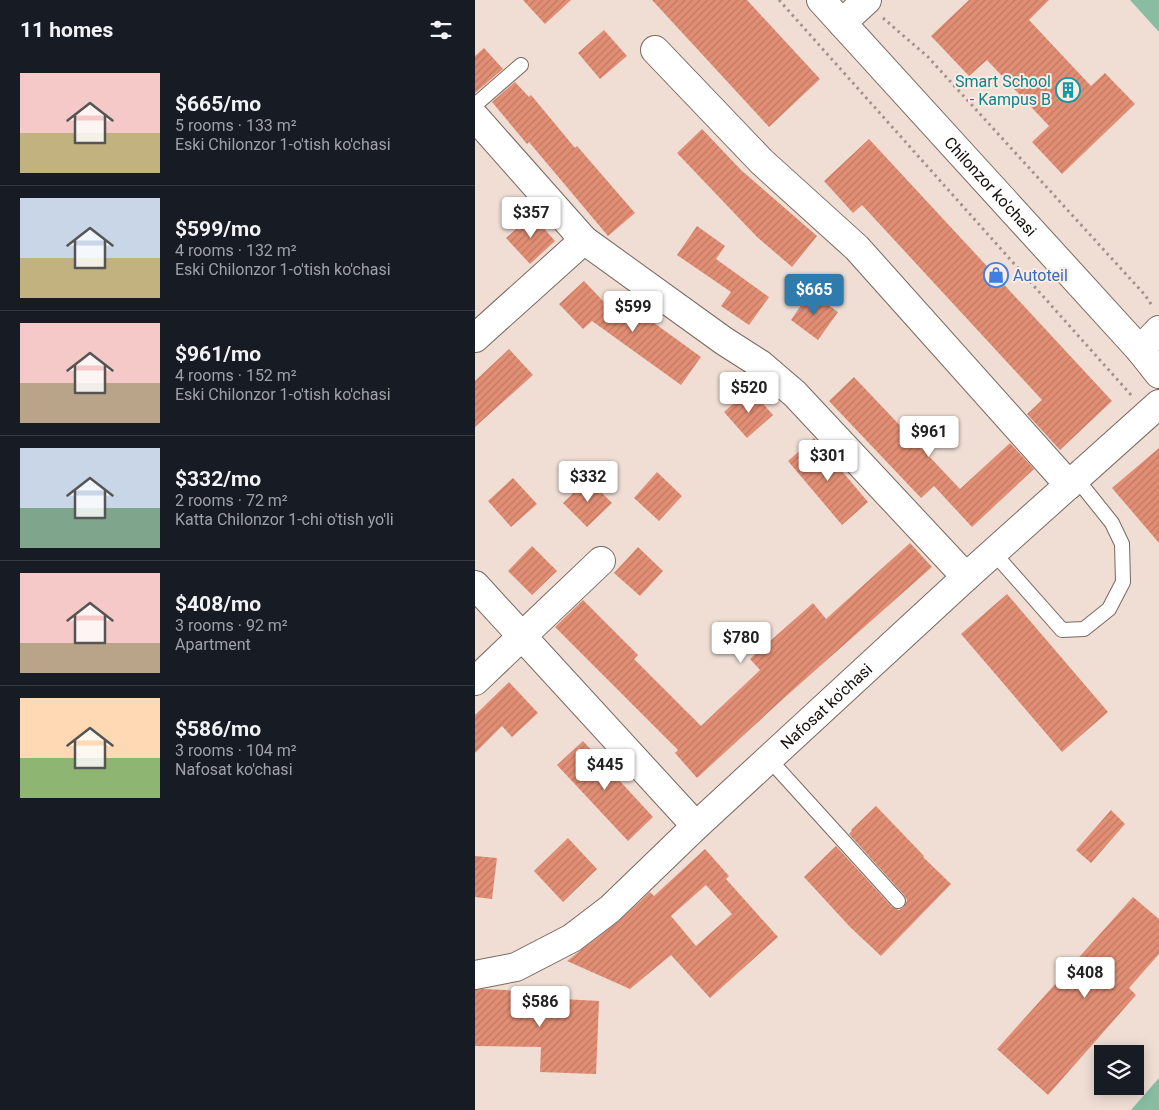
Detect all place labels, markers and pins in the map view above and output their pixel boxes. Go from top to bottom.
place label: Smart School - Kampus B [955,72,1051,109]
building icon: Smart School - Kampus B [1055,77,1081,103]
pin: $357 [501,196,561,239]
shop icon: Autoteil [983,262,1009,288]
place label: Autoteil [1013,266,1068,285]
pin: $665 [784,274,844,316]
pin: $599 [603,290,663,333]
pin: $520 [719,372,779,414]
pin: $961 [899,416,959,458]
pin: $301 [798,440,858,482]
pin: $332 [558,460,618,503]
pin: $780 [711,622,771,664]
pin: $445 [575,748,635,791]
pin: $408 [1055,956,1115,999]
pin: $586 [510,986,570,1028]

